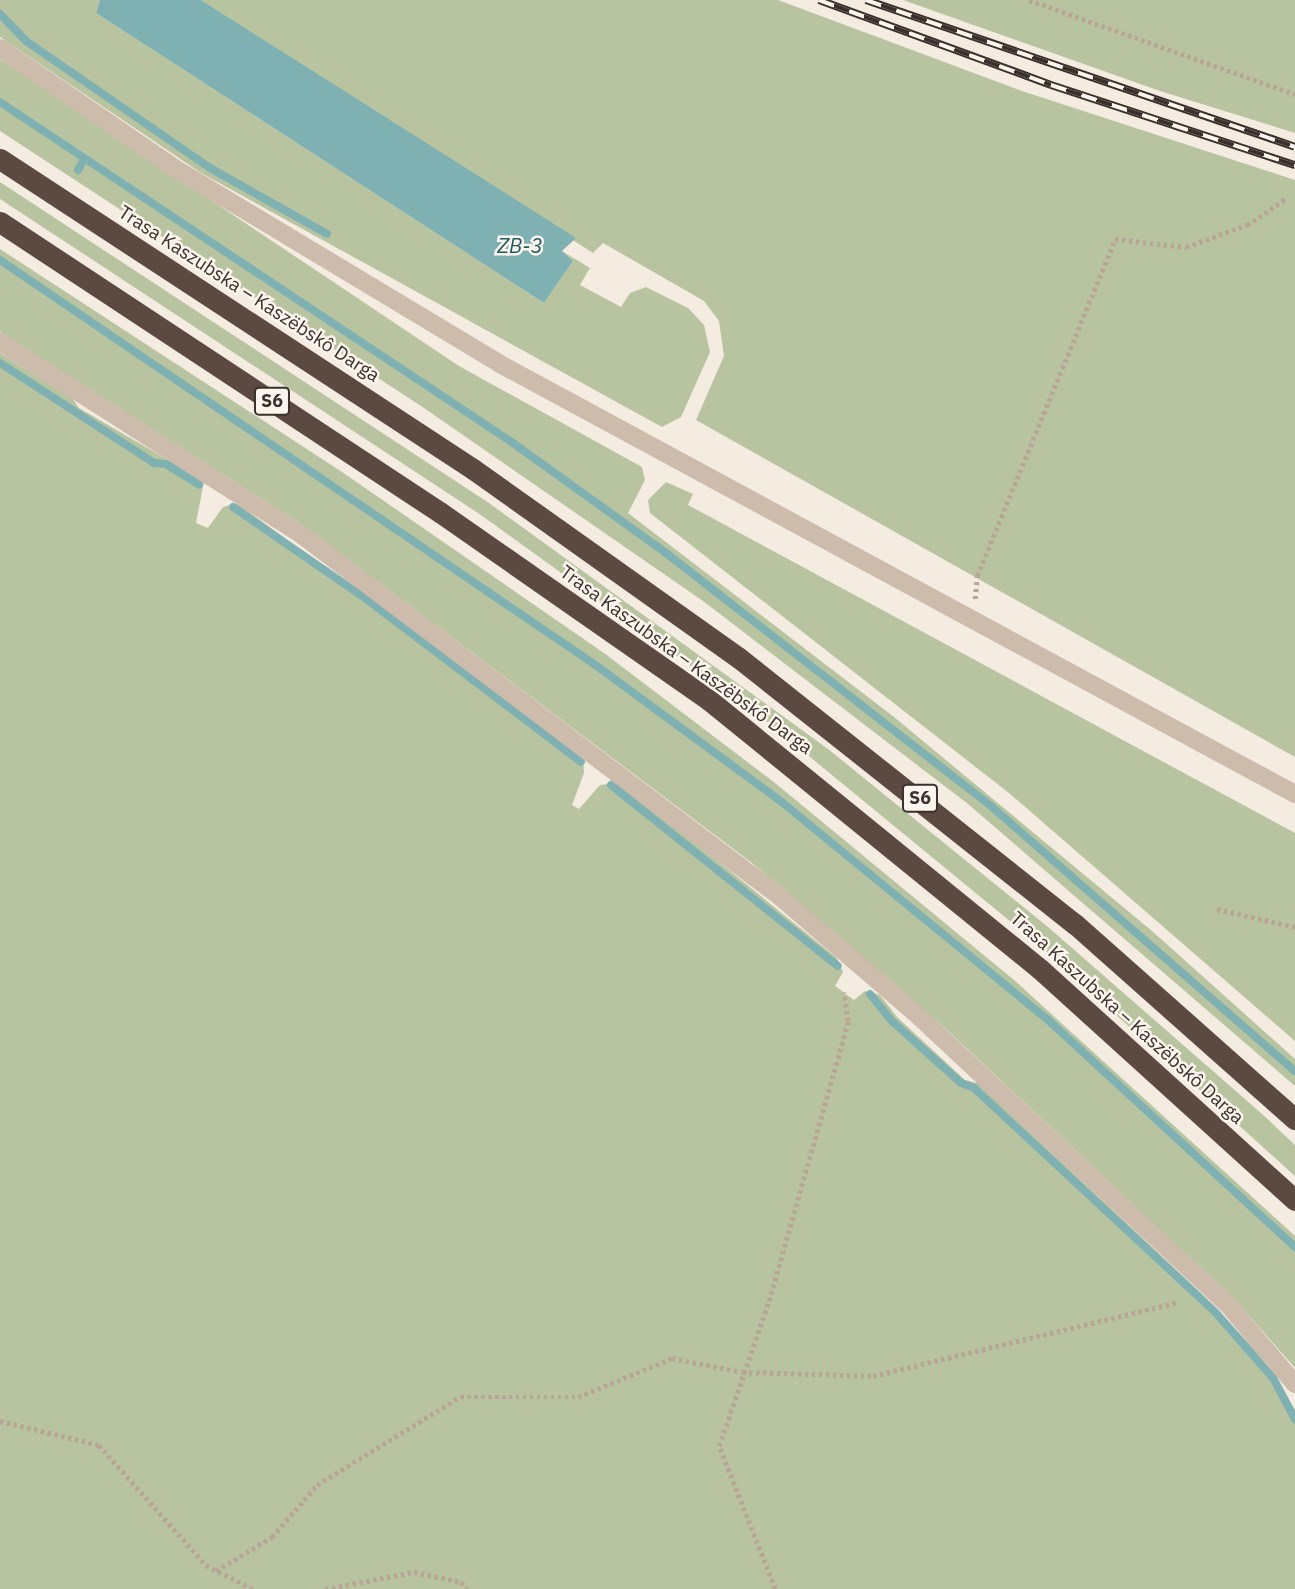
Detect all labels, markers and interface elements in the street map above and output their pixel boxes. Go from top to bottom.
street label: Trasa Kaszubska – Kaszëbskô Darga [114,201,384,387]
water label: ZB-3 [497,232,543,258]
road number: S6 [253,386,291,416]
street label: Trasa Kaszubska – Kaszëbskô Darga [555,561,817,759]
road number: S6 [901,784,939,812]
street label: Trasa Kaszubska – Kaszëbskô Darga [1005,907,1249,1129]

